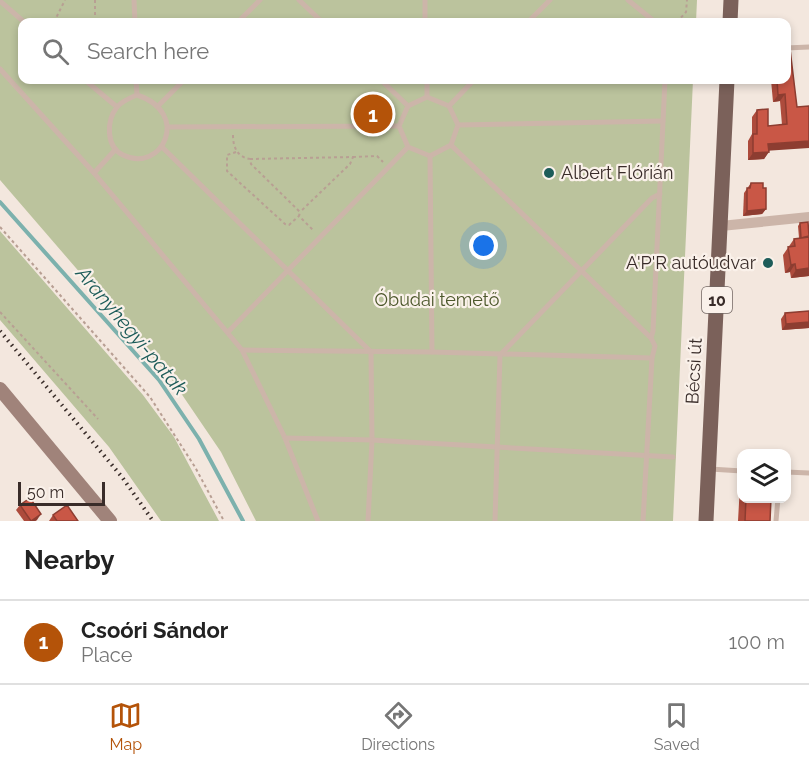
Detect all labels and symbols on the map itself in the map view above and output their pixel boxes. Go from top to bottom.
pin: 1 [354,92,392,136]
place label: Albert Flórián [561,162,673,183]
marker: Albert Flórián [542,166,556,180]
your location [469,231,498,260]
place label: A'P'R autóudvar [626,252,757,273]
marker: A'P'R autóudvar [761,256,775,270]
water label: Aranyhegyi-patak [71,261,193,400]
road number: 10 [702,287,732,313]
park label: Óbudai temető [375,288,500,310]
street label: Bécsi út [681,337,706,405]
scale bar [18,479,105,506]

